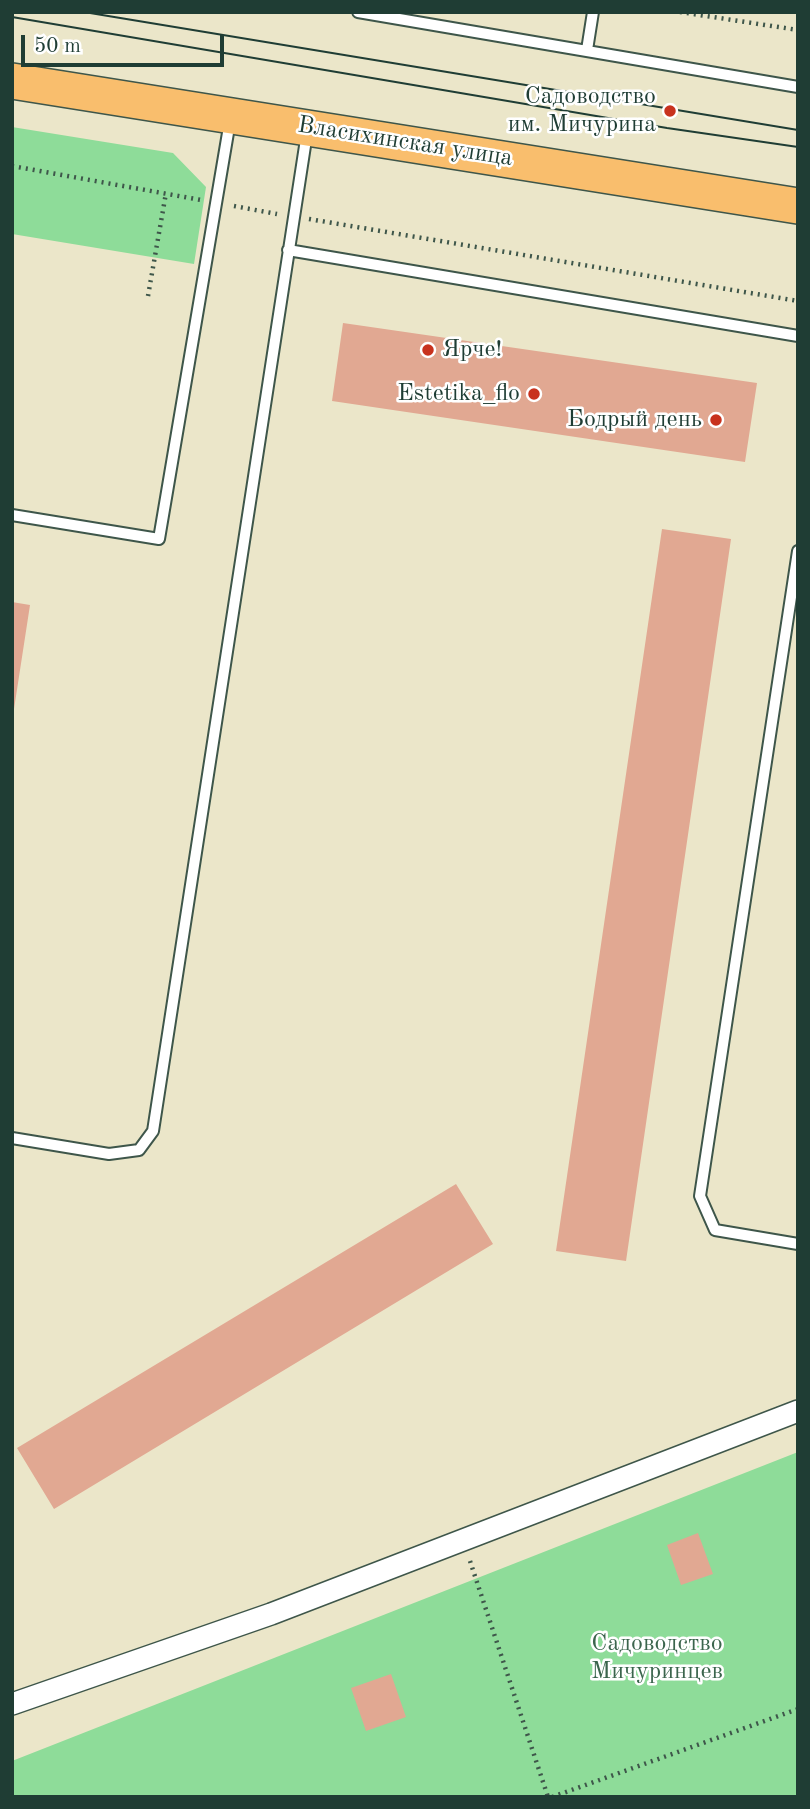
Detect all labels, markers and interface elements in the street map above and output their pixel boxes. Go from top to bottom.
scale bar [24,21,228,65]
text: 50 m [34,36,81,57]
place label: Садоводство им. Мичурина [508,83,656,139]
marker: Садоводство им. Мичурина [662,103,678,119]
street label: Власихинская улица [295,111,515,173]
place label: Ярче! [442,336,502,364]
marker: Ярче! [420,342,436,358]
place label: Estetika_flo [397,380,520,408]
marker: Estetika_flo [526,386,542,402]
place label: Бодрый день [567,406,702,434]
marker: Бодрый день [708,412,724,428]
park label: Садоводство Мичуринцев [591,1630,723,1686]

